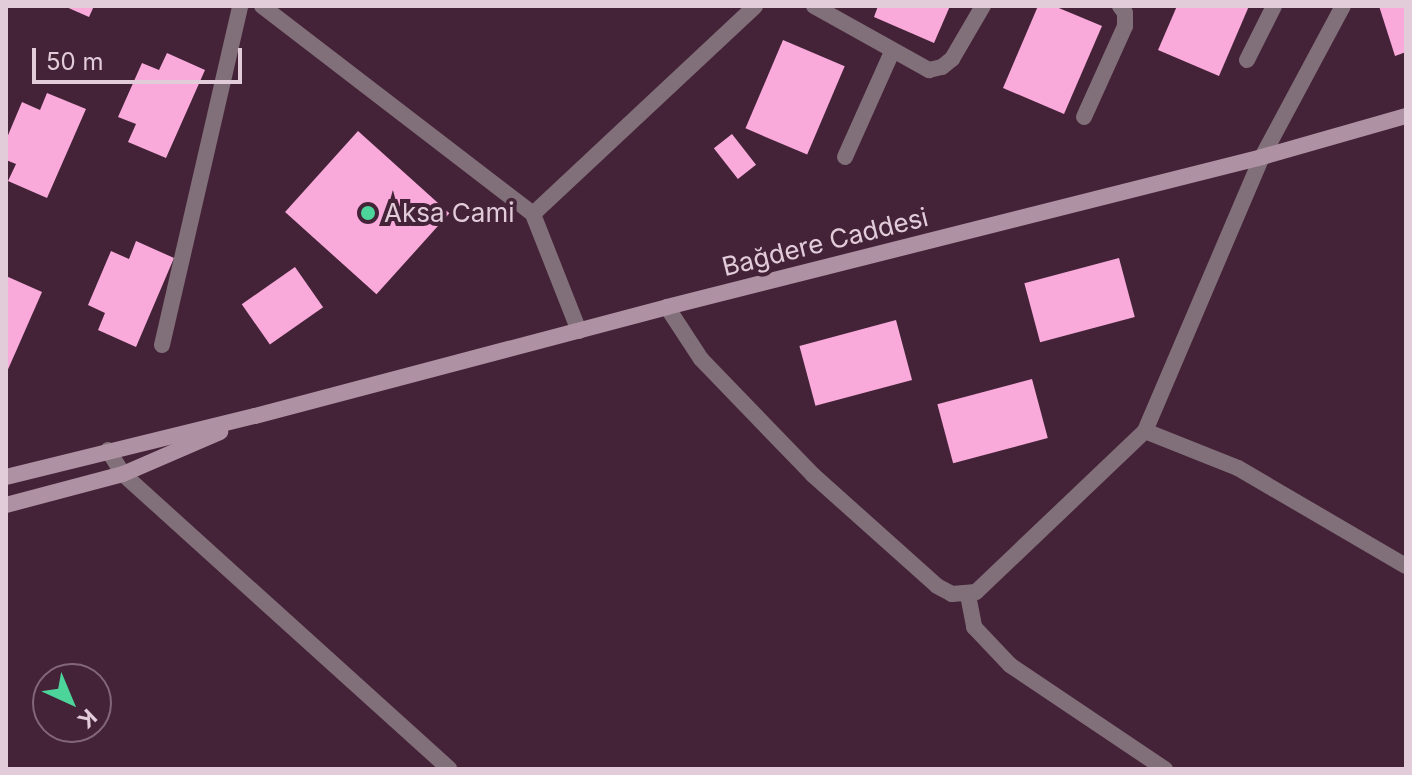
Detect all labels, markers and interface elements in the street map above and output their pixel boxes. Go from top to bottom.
scale bar [36,32,246,82]
text: 50 m [46,47,104,76]
place label: Aksa Cami [384,197,515,229]
street label: Bağdere Caddesi [719,201,931,283]
marker: Aksa Cami [359,204,377,222]
north arrow [32,663,112,743]
text: K [73,704,102,734]

